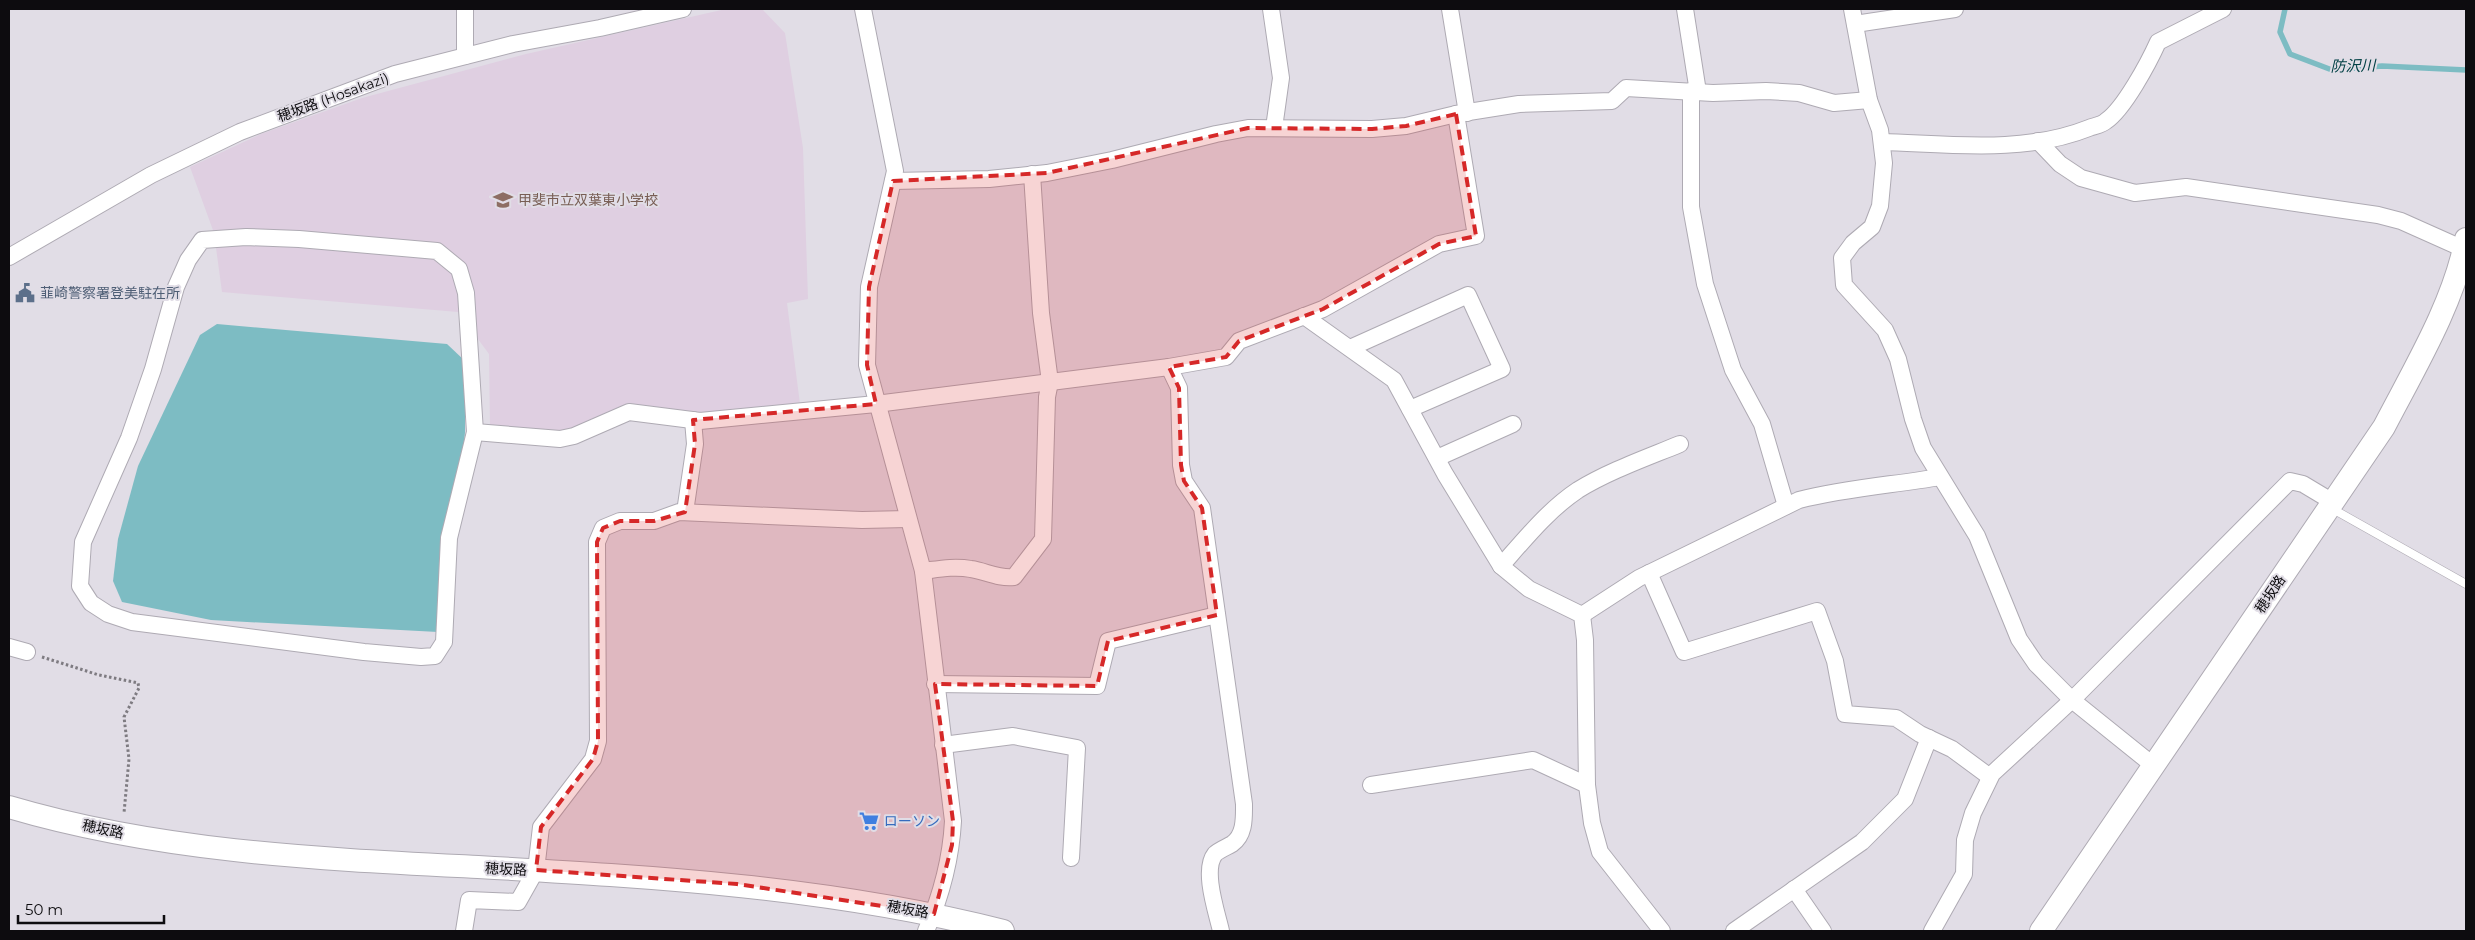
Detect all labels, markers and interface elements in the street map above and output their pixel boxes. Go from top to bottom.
water label: 防沢川 [2330,56,2378,75]
street label: 穂坂路 (Hosakazi) [275,68,391,126]
school or university icon: 甲斐市立双葉東小学校 [492,189,514,211]
place label: 甲斐市立双葉東小学校 [518,191,658,209]
public building icon: 韮崎警察署登美駐在所 [14,282,36,304]
place label: 韮崎警察署登美駐在所 [40,284,180,302]
street label: 穂坂路 [2251,572,2289,616]
supermarket icon: ローソン [858,810,880,832]
place label: ローソン [884,812,940,830]
street label: 穂坂路 [81,816,125,842]
street label: 穂坂路 [485,859,527,879]
scale bar [18,892,164,924]
street label: 穂坂路 [886,896,930,922]
text: 50 m [25,900,63,919]

